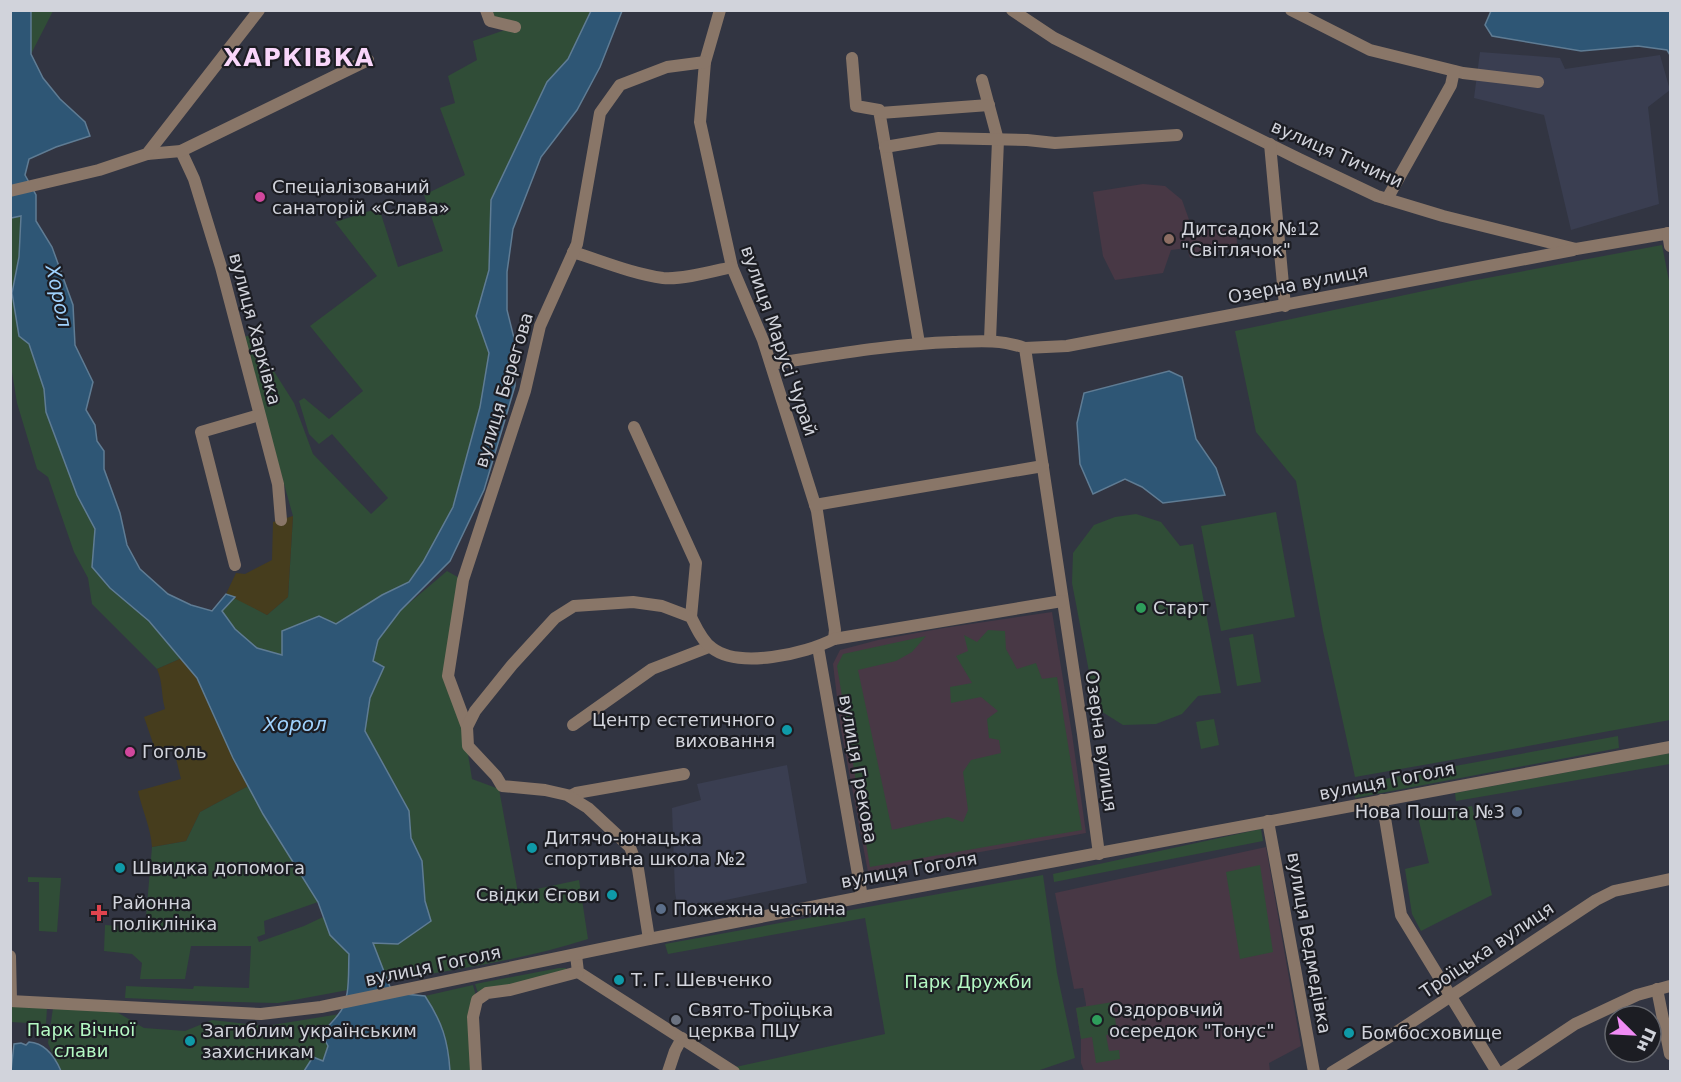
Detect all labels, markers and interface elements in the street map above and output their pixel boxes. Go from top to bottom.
district label: ХАРКІВКА [223,44,375,72]
street label: вулиця Тичини [1268,115,1406,192]
place label: Спеціалізований санаторій «Слава» [272,176,450,218]
marker: Спеціалізований санаторій «Слава» [253,190,267,204]
place label: Дитсадок №12 "Світлячок" [1181,218,1320,260]
marker: Дитсадок №12 "Світлячок" [1162,232,1176,246]
street label: вулиця Марусі Чурай [737,243,822,439]
street label: вулиця Харківка [225,251,286,407]
street label: Озерна вулиця [1226,260,1370,307]
water label: Хорол [40,261,77,330]
street label: вулиця Берегова [470,310,537,470]
place label: Старт [1153,597,1209,618]
marker: Старт [1134,601,1148,615]
street label: Озерна вулиця [1081,669,1122,813]
street label: вулиця Грекова [835,693,882,845]
place label: Центр естетичного виховання [592,709,775,751]
water label: Хорол [262,712,327,736]
marker: Центр естетичного виховання [780,723,794,737]
place label: Гоголь [142,741,207,762]
marker: Гоголь [123,745,137,759]
street label: вулиця Гоголя [1317,757,1457,804]
place label: Нова Пошта №3 [1355,801,1505,822]
marker: Нова Пошта №3 [1510,805,1524,819]
place label: Дитячо-юнацька спортивна школа №2 [544,827,746,869]
marker: Дитячо-юнацька спортивна школа №2 [525,841,539,855]
street label: вулиця Гоголя [839,847,979,892]
street label: вулиця Ведмедівка [1283,851,1336,1035]
place label: Швидка допомога [132,857,305,878]
marker: Швидка допомога [113,861,127,875]
place label: Свідки Єгови [476,884,600,905]
marker: Свідки Єгови [605,888,619,902]
place label: Районна поліклініка [112,892,217,934]
street label: Троїцька вулиця [1415,897,1557,1003]
place label: Пожежна частина [673,898,846,919]
marker: Пожежна частина [654,902,668,916]
marker: Районна поліклініка [90,904,108,922]
street label: вулиця Гоголя [363,941,503,990]
place label: Т. Г. Шевченко [630,969,772,990]
park label: Парк Дружби [904,971,1032,992]
marker: Т. Г. Шевченко [612,973,626,987]
place label: Свято-Троїцька церква ПЦУ [688,999,833,1041]
place label: Оздоровчий осередок "Тонус" [1109,999,1274,1041]
north arrow [1603,1004,1663,1064]
marker: Свято-Троїцька церква ПЦУ [669,1013,683,1027]
marker: Оздоровчий осередок "Тонус" [1090,1013,1104,1027]
park label: Парк Вічної слави [27,1019,136,1061]
place label: Загиблим українським захисникам [202,1020,417,1062]
place label: Бомбосховище [1361,1022,1502,1043]
text: Пн [1633,1025,1660,1055]
marker: Бомбосховище [1342,1026,1356,1040]
marker: Загиблим українським захисникам [183,1034,197,1048]

